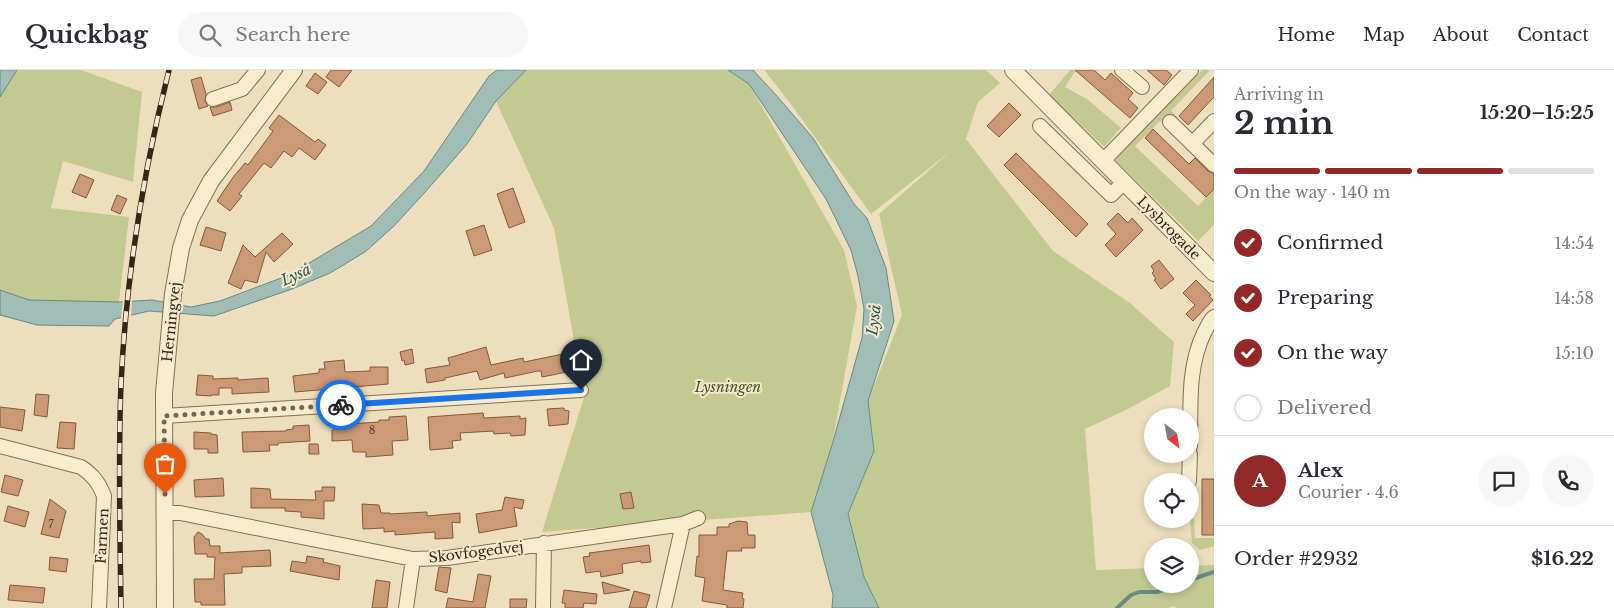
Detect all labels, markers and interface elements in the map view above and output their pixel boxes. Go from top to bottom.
search box [178,12,528,57]
text: Quickbag [25,20,148,49]
icon: search [196,21,224,49]
text: Search here [236,23,350,46]
text: Home [1277,24,1335,46]
text: Map [1363,24,1405,46]
text: About [1433,24,1489,46]
text: Contact [1517,24,1589,46]
text: Arriving in [1234,84,1324,104]
text: 15:20–15:25 [1480,101,1594,124]
text: 2 min [1234,103,1334,143]
text: On the way · 140 m [1234,182,1390,202]
street label: Lysbrogade [1133,192,1205,264]
icon: check [1234,229,1262,257]
text: Confirmed [1277,231,1383,254]
text: 14:54 [1554,233,1594,253]
water label: Lyså [277,259,314,290]
street label: Herningvej [158,281,184,363]
icon: check [1234,284,1262,312]
text: Preparing [1277,286,1373,309]
text: 14:58 [1554,288,1594,308]
water label: Lyså [862,303,885,338]
pin [560,339,602,390]
icon: check [1234,339,1262,367]
text: On the way [1277,341,1388,364]
text: 15:10 [1555,343,1594,363]
icon: home [567,346,595,374]
park label: Lysningen [694,378,761,396]
courier [316,380,366,430]
icon: bike [327,391,355,419]
text: Delivered [1277,396,1372,419]
north arrow [1144,408,1199,462]
map controls [1144,408,1199,593]
house number: 8 [369,423,375,437]
pin [144,443,186,494]
icon: bag [151,450,179,478]
button: chat [1478,455,1530,507]
button: phone [1542,455,1594,507]
text: Alex [1298,459,1343,482]
text: A [1252,469,1268,492]
button: locate [1144,473,1199,528]
text: Courier · 4.6 [1298,482,1399,502]
street label: Farmen [92,507,112,564]
house number: 7 [48,517,54,531]
street label: Skovfogedvej [427,537,525,567]
button: layers [1144,538,1199,593]
text: Order #2932 [1234,547,1359,570]
text: $16.22 [1531,547,1594,570]

